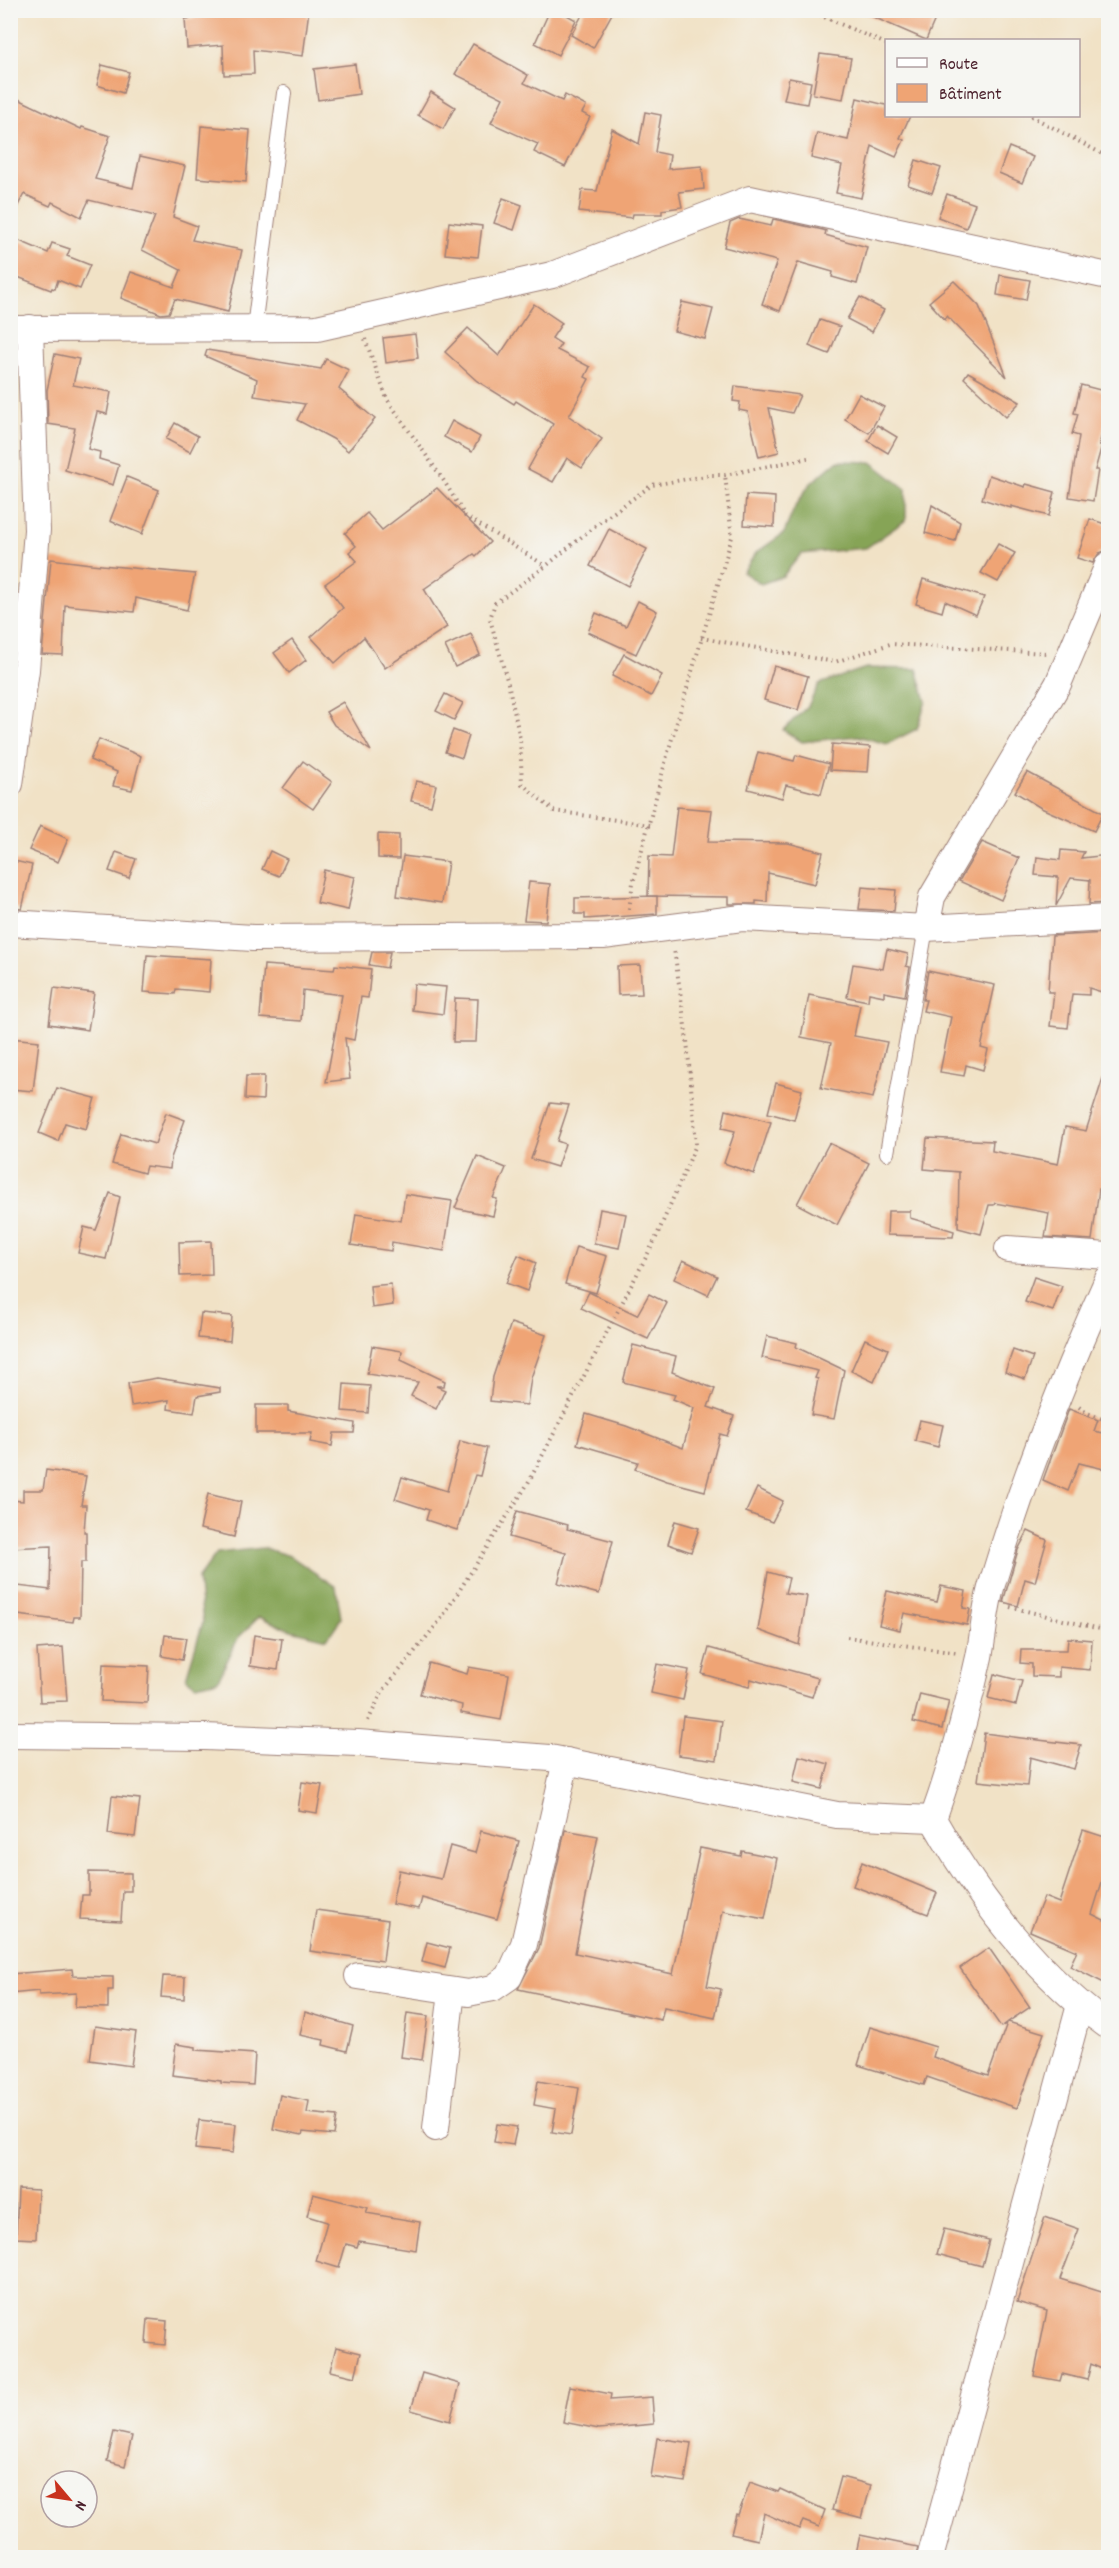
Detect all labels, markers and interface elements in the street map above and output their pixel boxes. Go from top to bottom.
legend [885,39,1080,117]
text: Route [939,53,978,78]
text: Bâtiment [939,83,1002,108]
north arrow [39,2469,99,2529]
text: N [68,2496,92,2514]

